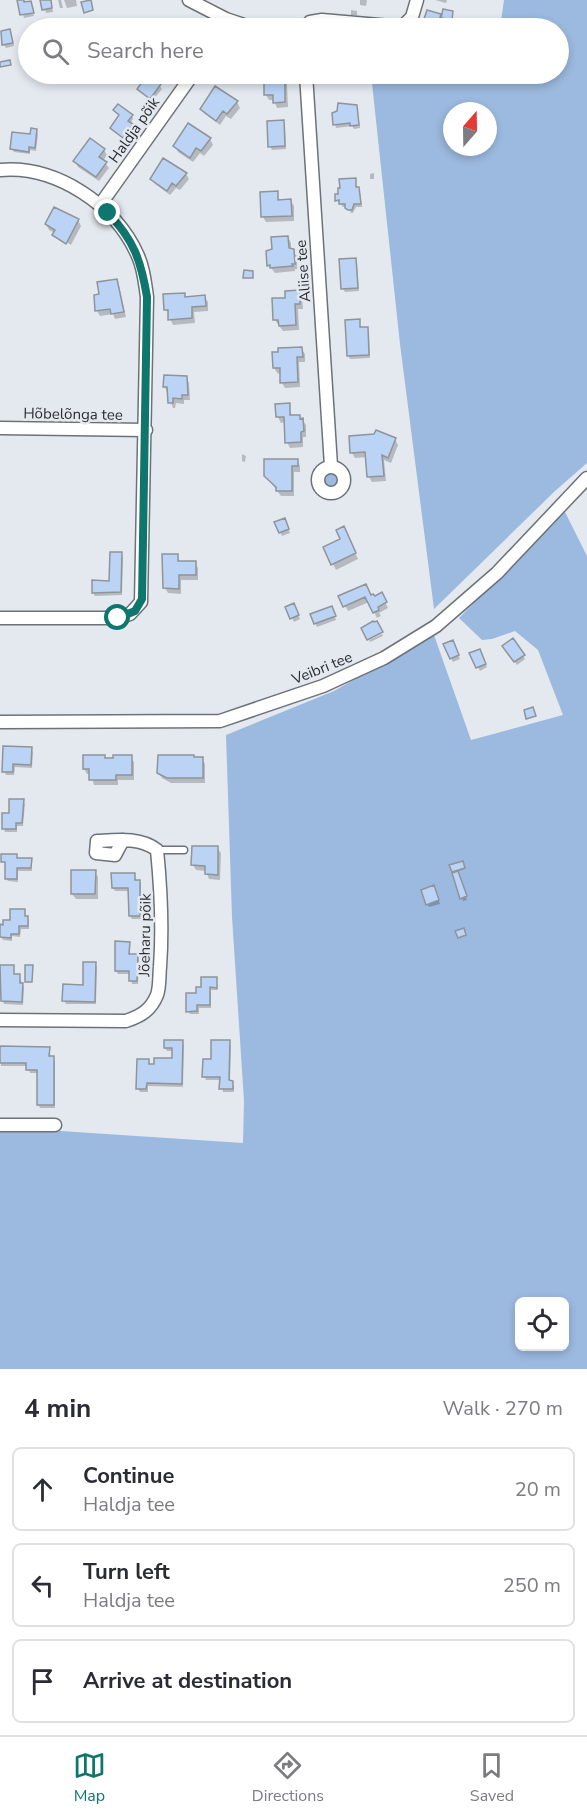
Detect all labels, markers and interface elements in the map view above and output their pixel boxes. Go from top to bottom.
search box [18,18,569,84]
icon: search [39,35,72,68]
text: Search here [87,36,204,66]
street label: Haldja põik [104,93,164,167]
north arrow [443,102,497,156]
route end [94,199,120,225]
street label: Aliise tee [291,239,315,303]
street label: Hõbelõnga tee [23,403,123,425]
route start [104,604,130,630]
street label: Veibri tee [288,647,355,690]
street label: Jõeharu põik [134,893,156,978]
map controls [515,1297,569,1351]
button: locate [515,1297,569,1351]
text: 4 min [24,1391,91,1426]
text: Walk · 270 m [443,1395,563,1422]
text: Continue [83,1461,174,1491]
icon: ahead [26,1473,59,1506]
text: 20 m [515,1476,561,1503]
text: Haldja tee [83,1491,175,1518]
text: Turn left [83,1557,170,1587]
icon: left [26,1569,59,1602]
text: 250 m [503,1572,561,1599]
text: Haldja tee [83,1587,175,1614]
icon: arrive [26,1665,59,1698]
text: Arrive at destination [83,1666,292,1696]
tab: Map [73,1749,106,1807]
tab: Directions [252,1749,324,1807]
tab: Saved [470,1749,514,1807]

